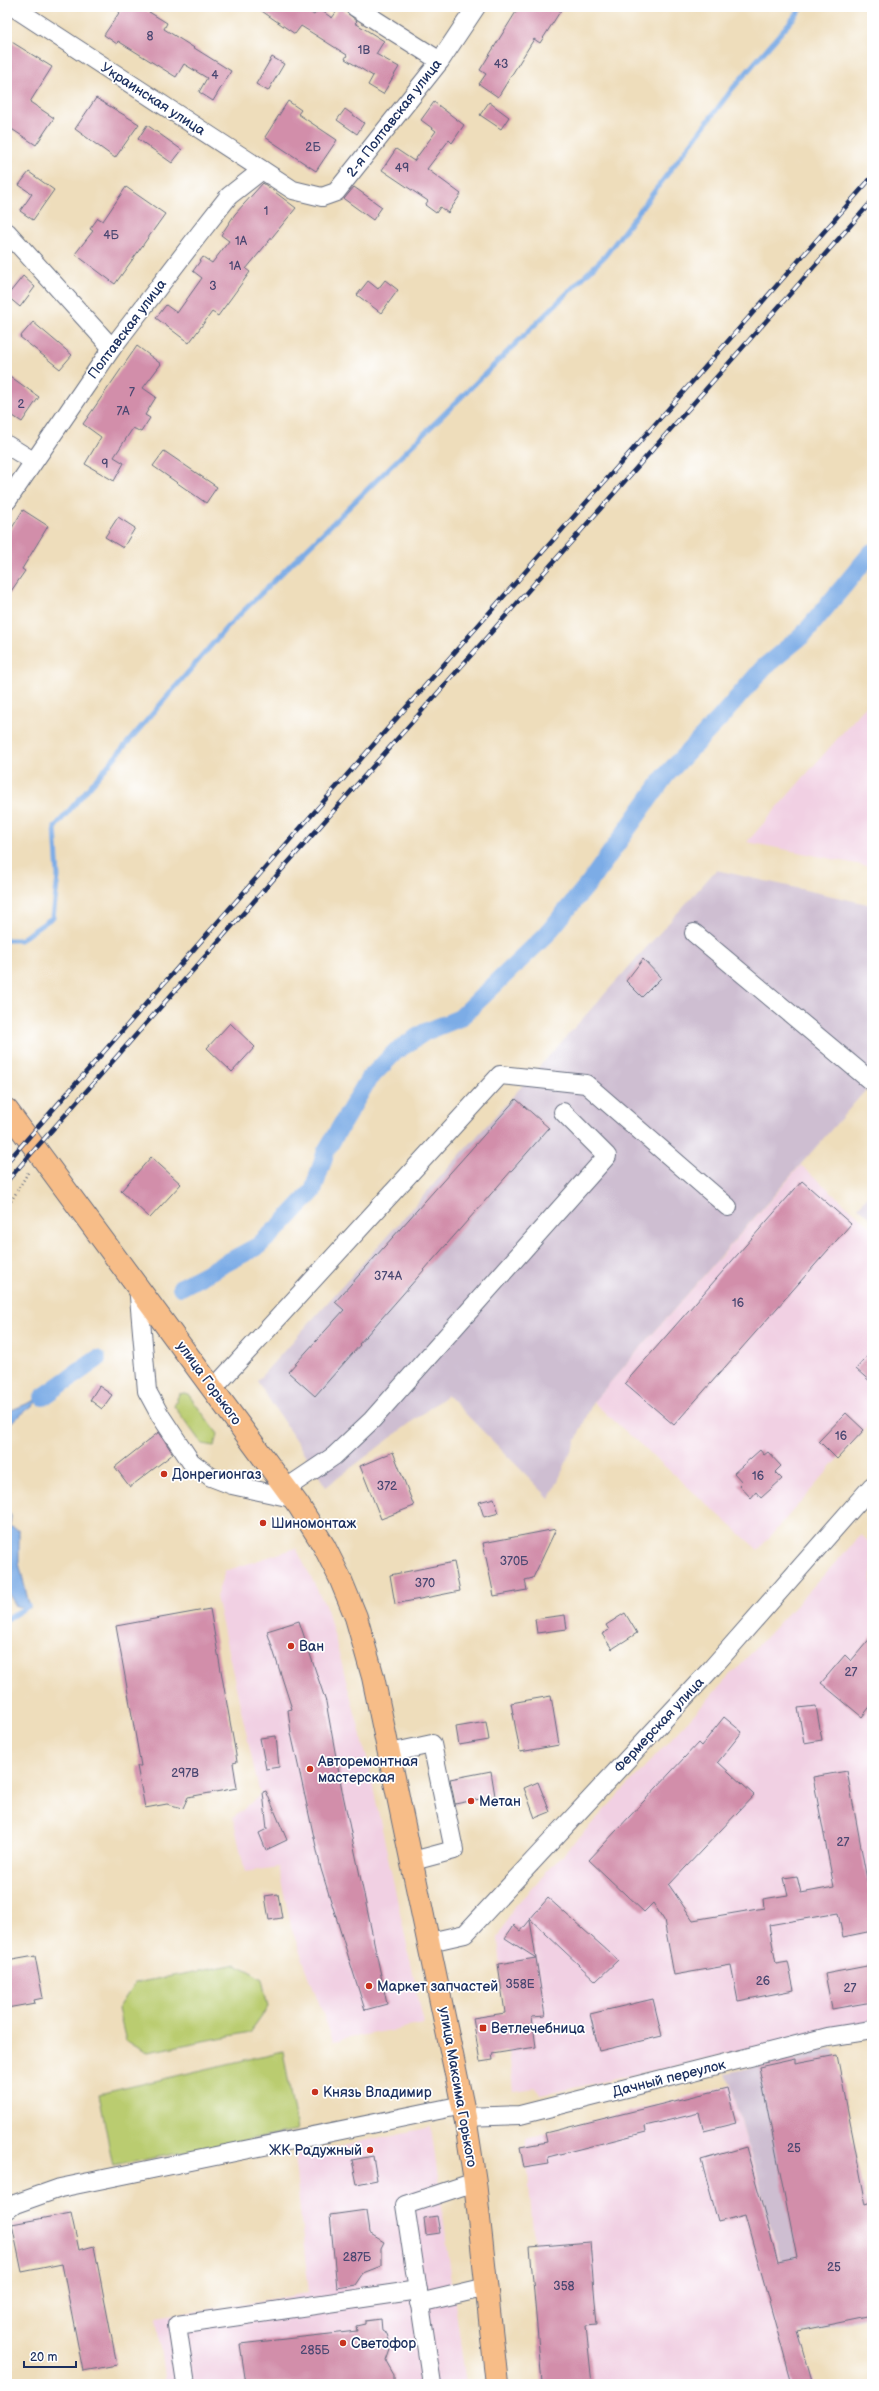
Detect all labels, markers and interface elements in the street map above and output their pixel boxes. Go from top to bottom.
house number: 8 [147,29,154,44]
house number: 1В [358,43,371,58]
street label: 2-я Полтавская улица [343,55,446,180]
house number: 43 [494,57,508,72]
street label: Украинская улица [98,59,209,140]
house number: 4 [211,68,219,83]
house number: 2Б [305,140,321,155]
house number: 49 [395,161,409,176]
house number: 1 [264,204,268,219]
house number: 4Б [103,228,119,243]
house number: 1А [235,234,248,249]
house number: 1А [229,259,242,274]
street label: Полтавская улица [84,275,170,382]
house number: 3 [209,279,217,294]
house number: 7 [129,385,135,400]
house number: 2 [17,397,25,412]
house number: 7А [116,404,130,419]
house number: 9 [102,457,109,472]
house number: 374А [374,1269,403,1284]
house number: 16 [732,1296,744,1311]
street label: улица Горького [173,1338,245,1428]
house number: 16 [835,1429,847,1444]
place label: Донрегионгаз [172,1466,262,1483]
marker: Донрегионгаз [159,1469,169,1479]
house number: 16 [752,1469,764,1484]
house number: 372 [377,1479,397,1494]
place label: Шиномонтаж [271,1515,357,1532]
marker: Шиномонтаж [258,1518,268,1528]
house number: 370Б [500,1554,529,1569]
house number: 370 [415,1576,435,1591]
place label: Ван [299,1638,324,1655]
marker: Ван [286,1641,296,1651]
house number: 27 [845,1665,858,1680]
street label: Фермерская улица [610,1673,708,1776]
place label: Авторемонтная мастерская [317,1753,418,1786]
marker: Авторемонтная мастерская [305,1764,315,1774]
house number: 297В [171,1766,199,1781]
place label: Метан [479,1793,521,1810]
marker: Метан [466,1796,476,1806]
house number: 27 [837,1835,850,1850]
house number: 26 [756,1974,770,1989]
house number: 358Е [505,1977,535,1992]
place label: Маркет запчастей [377,1978,498,1995]
marker: Маркет запчастей [364,1981,374,1991]
house number: 27 [844,1981,857,1996]
street label: улица Максима Горького [436,2006,480,2168]
place label: Ветлечебница [491,2020,586,2037]
marker: Ветлечебница [478,2023,488,2033]
street label: Дачный переулок [611,2056,728,2100]
place label: Князь Владимир [323,2084,432,2101]
marker: Князь Владимир [310,2087,320,2097]
house number: 25 [787,2141,801,2156]
place label: ЖК Радужный [269,2142,362,2159]
marker: ЖК Радужный [365,2145,375,2155]
house number: 287Б [343,2250,372,2265]
house number: 25 [827,2260,841,2275]
house number: 358 [553,2279,575,2294]
place label: Светофор [351,2335,416,2352]
marker: Светофор [338,2338,348,2348]
scale bar [24,2343,76,2369]
house number: 285Б [300,2343,330,2358]
text: 20 m [30,2350,57,2365]

